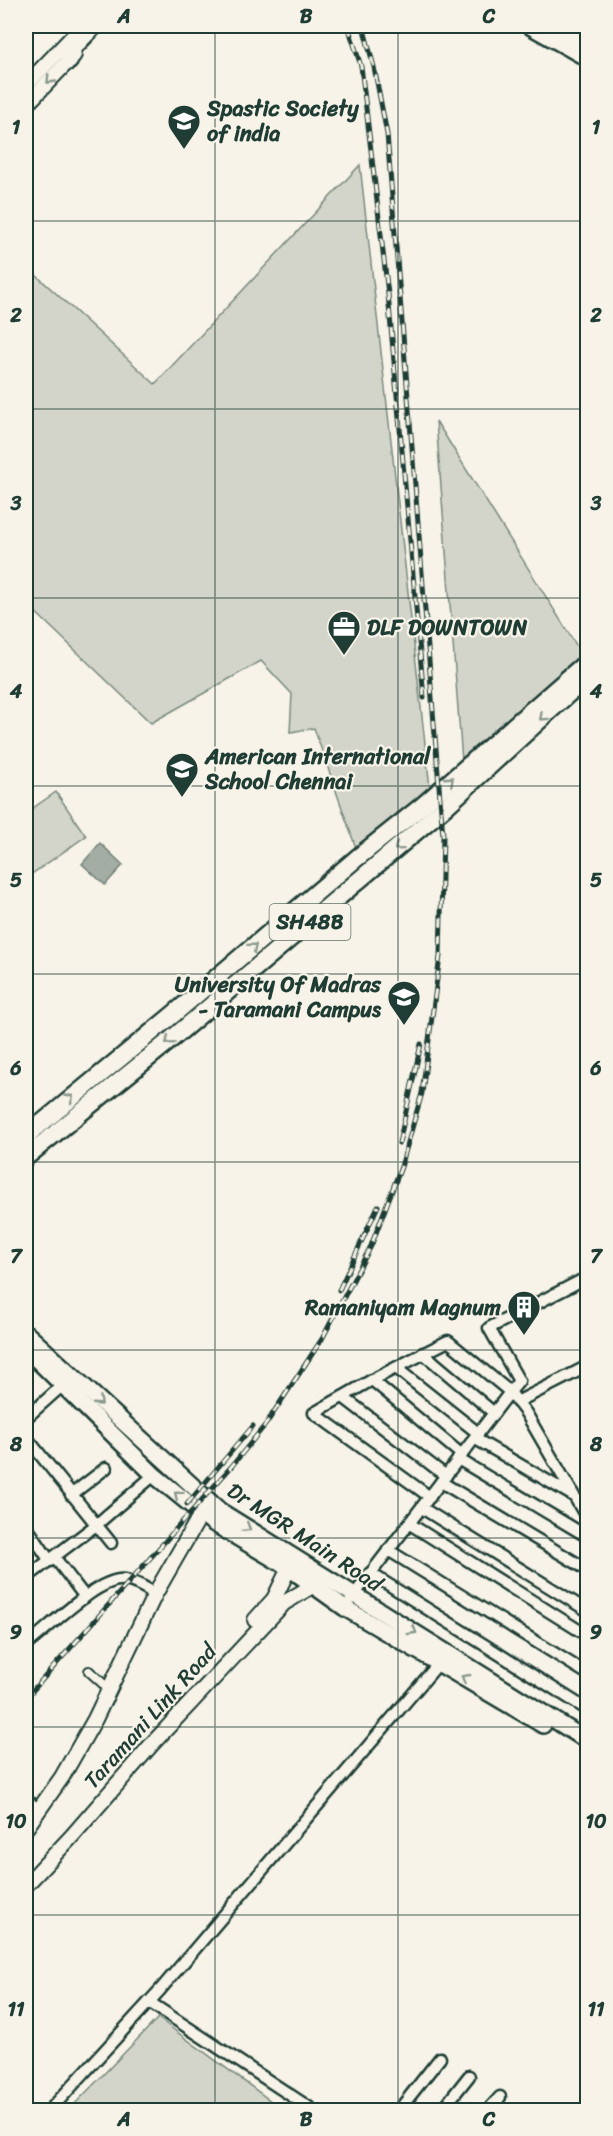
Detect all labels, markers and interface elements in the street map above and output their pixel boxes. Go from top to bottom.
text: A [116,0,131,34]
text: B [300,0,313,34]
text: C [482,0,496,34]
one-way arrow [46,73,57,84]
place label: Spastic Society of india [206,89,359,153]
school or university icon: Spastic Society of india [166,103,202,150]
text: 1 [12,110,21,145]
text: 1 [592,110,601,145]
text: 2 [9,298,22,333]
text: 2 [589,298,602,333]
text: 3 [10,486,22,521]
text: 3 [590,486,602,521]
place label: DLF DOWNTOWN [367,608,528,647]
office icon: DLF DOWNTOWN [326,609,362,656]
text: 4 [9,674,23,709]
text: 4 [589,674,603,709]
one-way arrow [539,710,550,721]
place label: American International School Chennai [204,737,432,801]
school or university icon: American International School Chennai [164,751,200,798]
one-way arrow [442,777,453,788]
one-way arrow [394,840,405,851]
text: 5 [10,863,22,898]
text: 5 [590,863,602,898]
road number: SH48B [270,904,350,940]
one-way arrow [246,943,257,954]
place label: University Of Madras - Taramani Campus [175,965,382,1029]
school or university icon: University Of Madras - Taramani Campus [386,979,422,1026]
one-way arrow [165,1034,176,1045]
text: 6 [9,1051,22,1086]
text: 6 [589,1051,602,1086]
one-way arrow [64,1095,75,1106]
text: 7 [10,1239,23,1274]
text: 7 [590,1239,603,1274]
place label: Ramaniyam Magnum [304,1288,501,1327]
building icon: Ramaniyam Magnum [506,1289,542,1336]
one-way arrow [92,1395,103,1406]
text: 8 [9,1427,23,1462]
text: 8 [589,1427,603,1462]
street label: Dr MGR Main Road [219,1472,392,1603]
one-way arrow [174,1491,185,1502]
one-way arrow [241,1521,251,1533]
text: 9 [10,1615,22,1650]
text: 9 [590,1615,602,1650]
one-way arrow [407,1624,417,1636]
street label: Taramani Link Road [73,1633,227,1798]
one-way arrow [461,1674,471,1686]
text: 10 [5,1804,27,1839]
text: 10 [585,1804,607,1839]
text: 11 [7,1992,25,2027]
text: 11 [587,1992,605,2027]
text: A [116,2102,131,2136]
text: B [300,2102,313,2136]
text: C [482,2102,496,2136]

